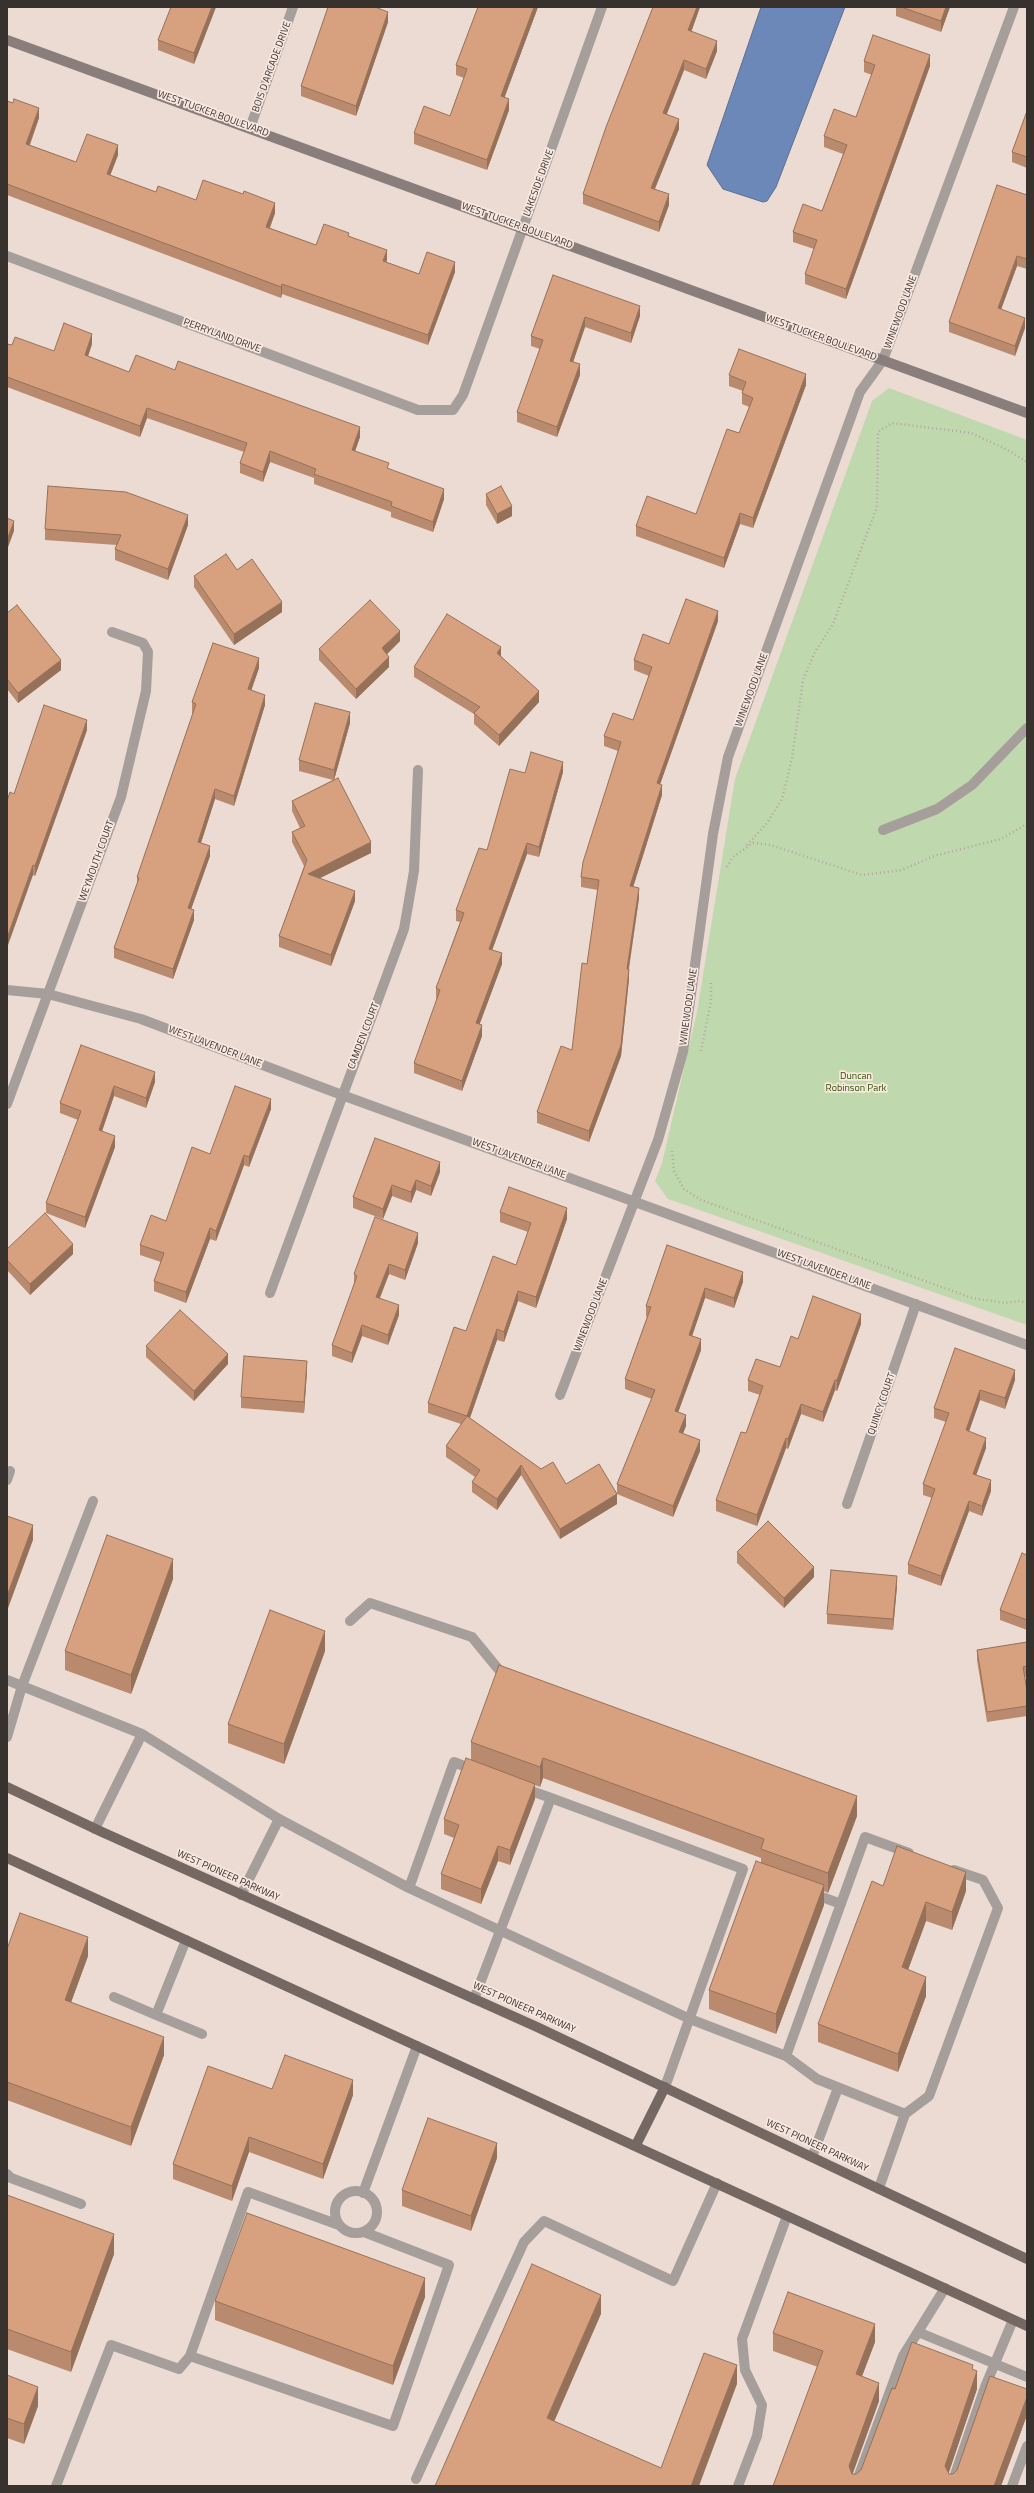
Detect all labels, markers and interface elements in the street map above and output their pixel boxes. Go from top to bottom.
street label: BOIS D ARCADE DRIVE [250,20,294,114]
street label: WEST TUCKER BOULEVARD [156,88,270,140]
street label: LAKESIDE DRIVE [521,148,557,218]
street label: WEST TUCKER BOULEVARD [460,200,574,252]
street label: WINEWOOD LANE [882,274,920,350]
street label: WEST TUCKER BOULEVARD [764,312,878,364]
street label: PERRYLAND DRIVE [182,316,262,356]
street label: WINEWOOD LANE [733,652,771,728]
street label: WEYMOUTH COURT [77,819,117,903]
street label: WINEWOOD LANE [678,968,700,1046]
street label: CAMDEN COURT [346,1001,382,1071]
street label: WEST LAVENDER LANE [167,1024,263,1070]
park label: Duncan Robinson Park [826,1071,886,1094]
street label: WEST LAVENDER LANE [470,1136,568,1182]
street label: WEST LAVENDER LANE [775,1247,873,1293]
street label: WINEWOOD LANE [572,1277,610,1353]
street label: QUINCY COURT [866,1371,898,1437]
street label: WEST PIONEER PARKWAY [175,1848,281,1904]
street label: WEST PIONEER PARKWAY [471,1980,577,2036]
street label: WEST PIONEER PARKWAY [764,2117,870,2175]

